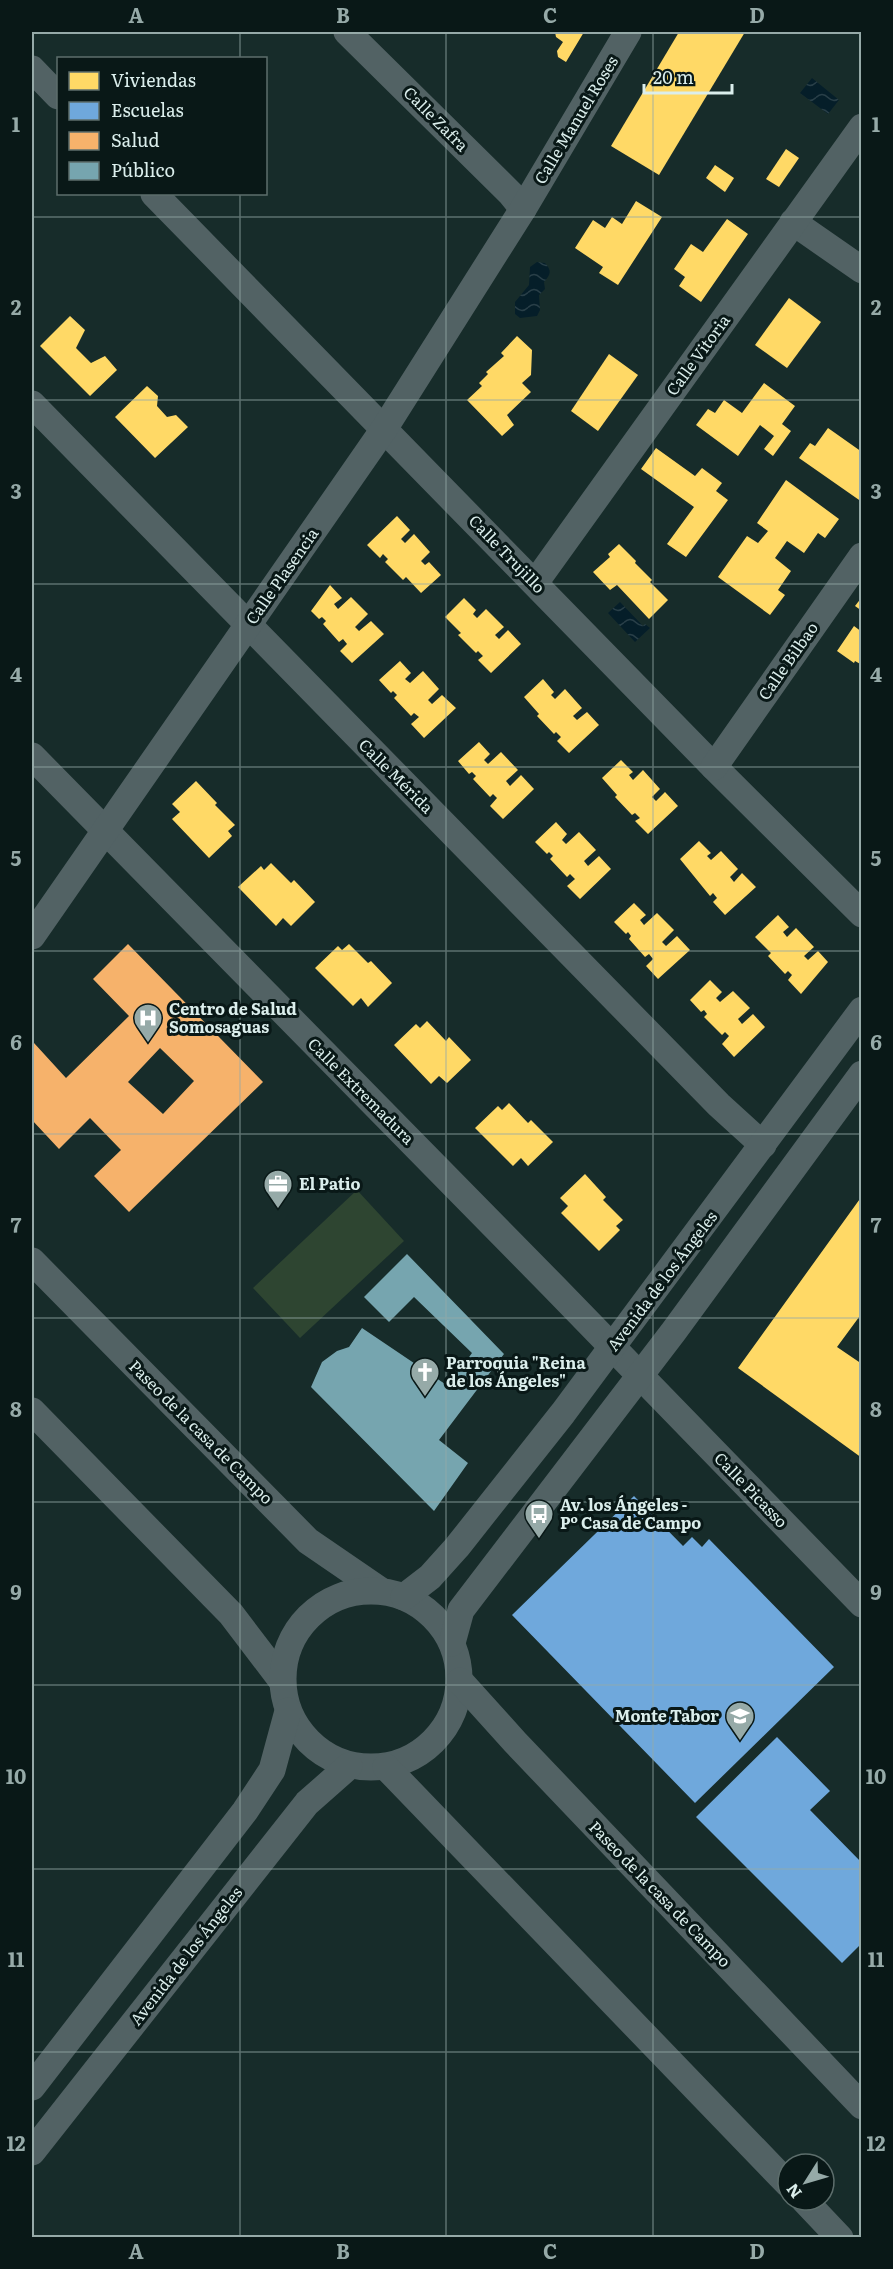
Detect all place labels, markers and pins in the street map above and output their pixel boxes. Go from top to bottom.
place label: Centro de Salud Somosaguas [169,996,297,1038]
hospital icon: Centro de Salud Somosaguas [132,1002,164,1044]
office icon: El Patio [262,1168,294,1210]
place label: El Patio [299,1171,361,1195]
place label: Parroquia "Reina de los Ángeles" [446,1350,586,1392]
church icon: Parroquia "Reina de los Ángeles" [409,1356,441,1398]
place label: Av. los Ángeles - Pº Casa de Campo [560,1492,701,1534]
bus stop icon: Av. los Ángeles - Pº Casa de Campo [523,1498,555,1540]
school or university icon: Monte Tabor [724,1700,756,1742]
place label: Monte Tabor [615,1703,719,1727]

